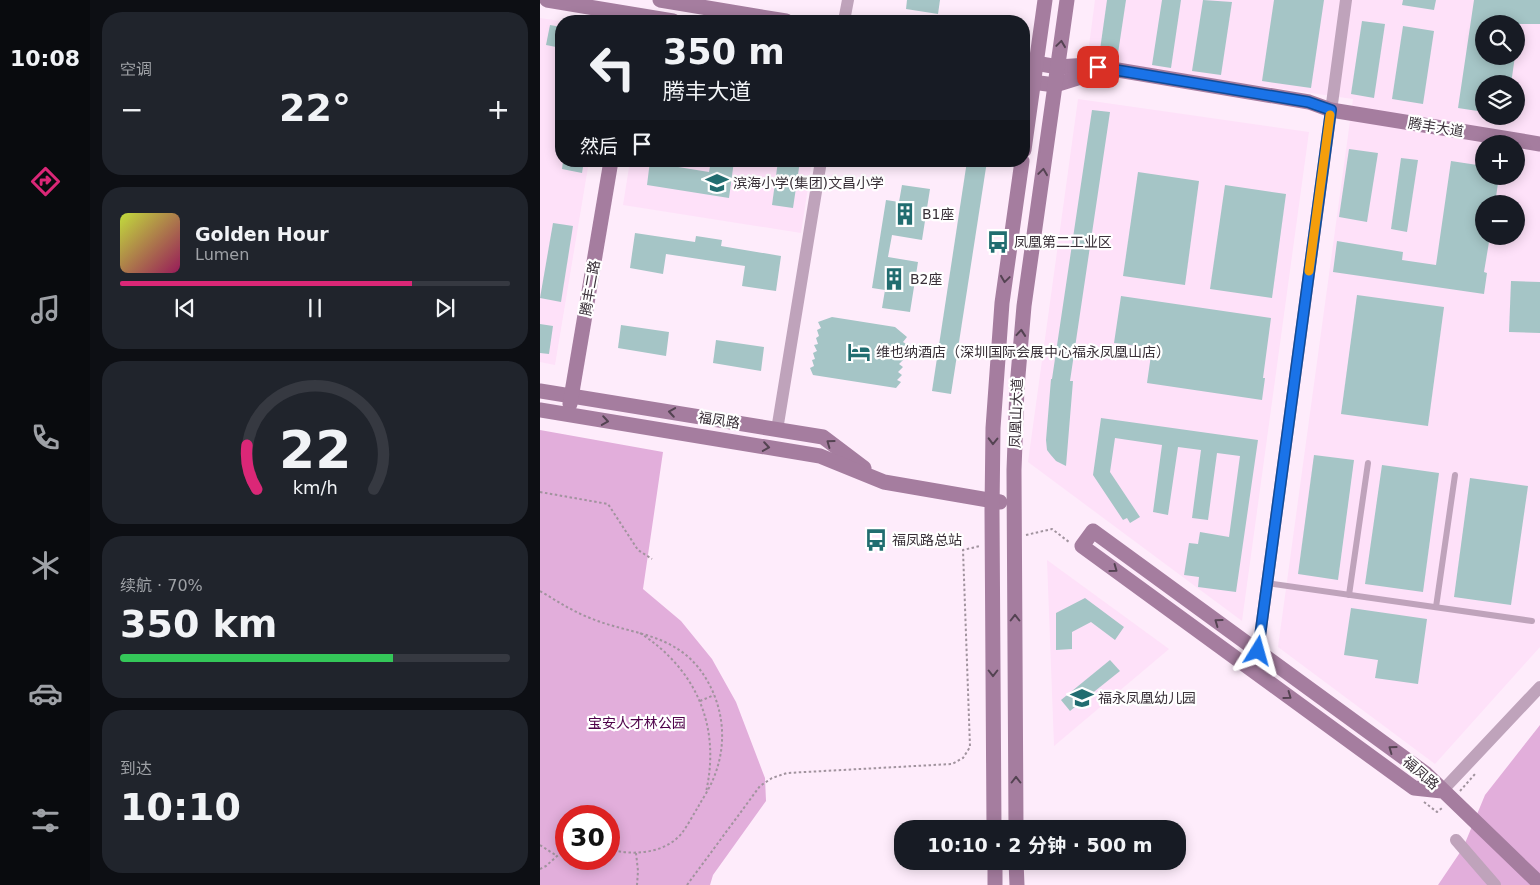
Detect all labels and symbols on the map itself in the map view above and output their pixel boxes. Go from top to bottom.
one-way arrow [1055,40,1066,48]
pin [1077,46,1119,88]
street label: 腾丰大道 [1407,115,1465,139]
one-way arrow [1037,167,1047,176]
school or university icon: 滨海小学(集团)文昌小学 [704,170,730,196]
place label: 滨海小学(集团)文昌小学 [733,175,884,191]
building icon: B1座 [892,201,918,227]
place label: B1座 [922,206,955,222]
bus stop icon: 凤凰第二工业区 [985,229,1011,255]
place label: 凤凰第二工业区 [1014,234,1112,250]
street label: 腾丰二路 [577,259,603,317]
building icon: B2座 [881,266,907,292]
place label: B2座 [910,271,943,287]
one-way arrow [1000,275,1011,283]
one-way arrow [1015,328,1026,336]
hotel icon: 维也纳酒店（深圳国际会展中心福永凤凰山店） [846,339,872,365]
place label: 维也纳酒店（深圳国际会展中心福永凤凰山店） [876,344,1170,360]
street label: 凤凰山大道 [1007,378,1025,448]
one-way arrow [667,408,676,418]
street label: 福凤路 [697,409,741,431]
one-way arrow [601,415,610,425]
one-way arrow [988,437,998,445]
one-way arrow [826,440,836,449]
one-way arrow [761,442,770,452]
bus stop icon: 福凤路总站 [863,527,889,553]
place label: 福凤路总站 [892,532,962,548]
one-way arrow [1108,563,1118,572]
one-way arrow [1010,613,1020,621]
one-way arrow [1214,619,1224,628]
position arrow [1231,624,1283,676]
one-way arrow [988,670,998,677]
school or university icon: 福永凤凰幼儿园 [1069,685,1095,711]
place label: 福永凤凰幼儿园 [1098,690,1196,706]
one-way arrow [1282,690,1292,699]
park label: 宝安人才林公园 [588,715,686,731]
one-way arrow [1389,746,1398,754]
street label: 福凤路 [1400,753,1442,793]
one-way arrow [1011,776,1021,784]
speed limit sign: 30 [555,805,620,870]

